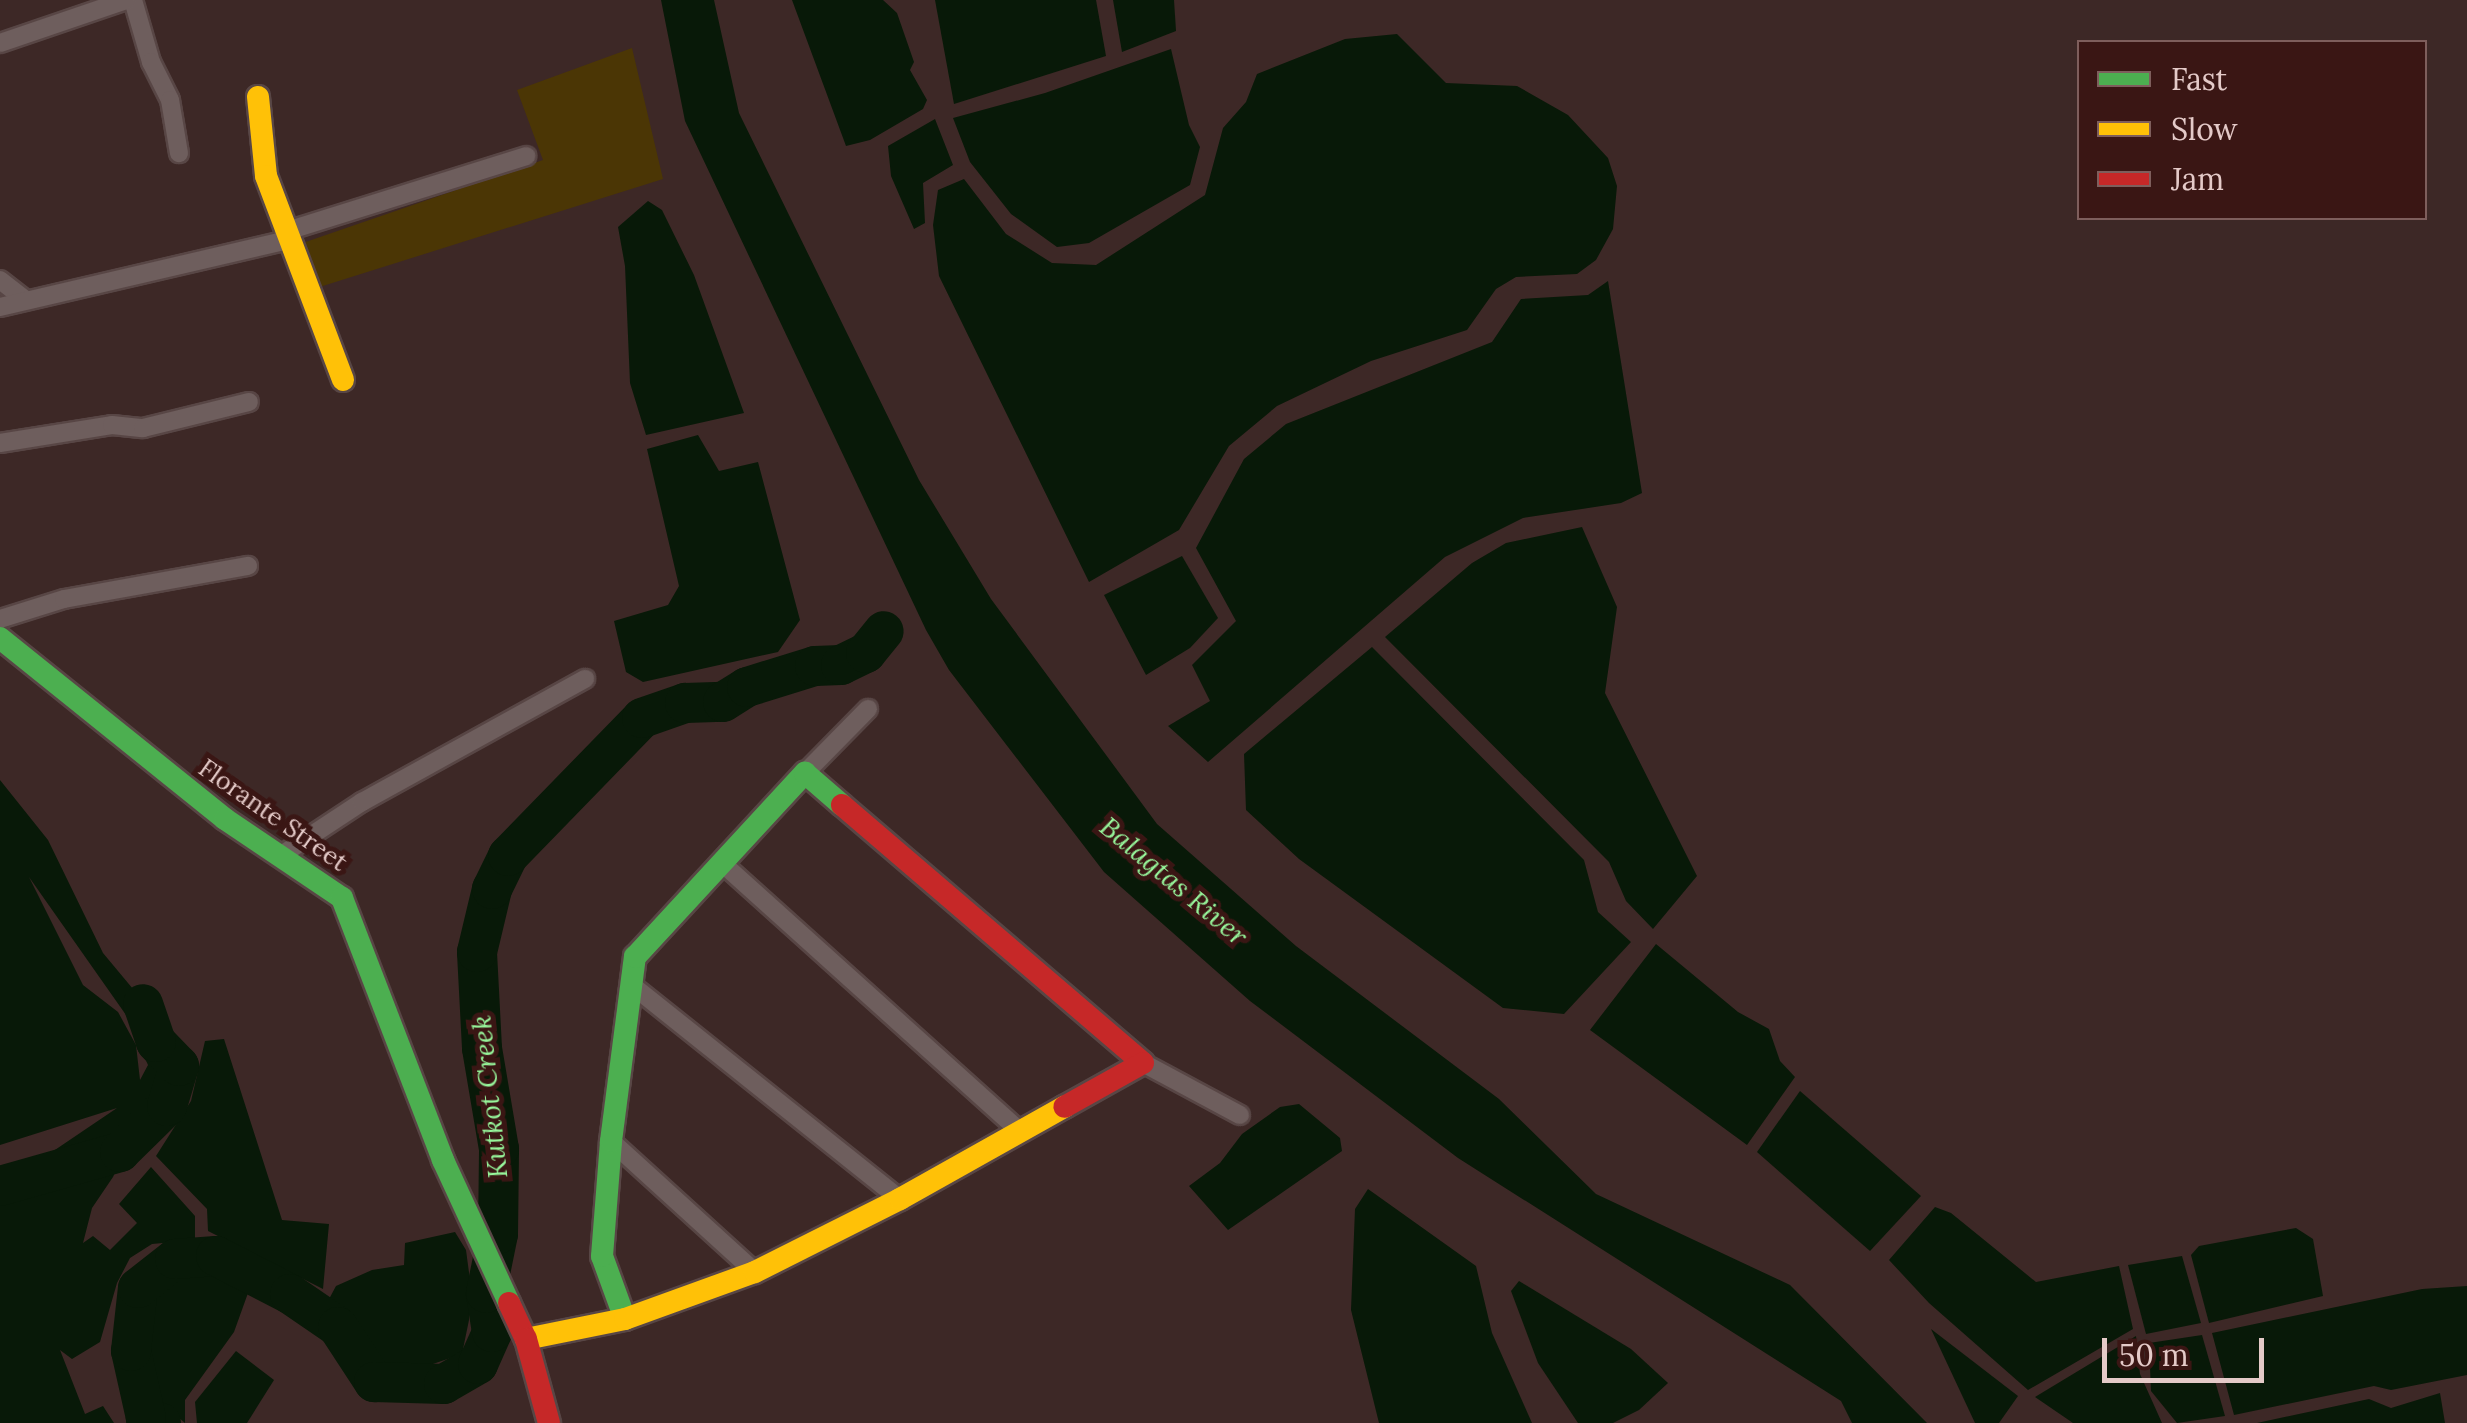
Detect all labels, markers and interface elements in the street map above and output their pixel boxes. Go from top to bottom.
legend [2077,40,2427,220]
text: Fast [2171,60,2227,98]
text: Slow [2171,110,2237,148]
text: Jam [2171,160,2224,198]
street label: Florante Street [193,753,353,877]
water label: Balagtas River [1093,809,1255,953]
water label: Kutkot Creek [464,1014,514,1180]
scale bar [2107,1318,2270,1380]
text: 50 m [2119,1336,2189,1374]

